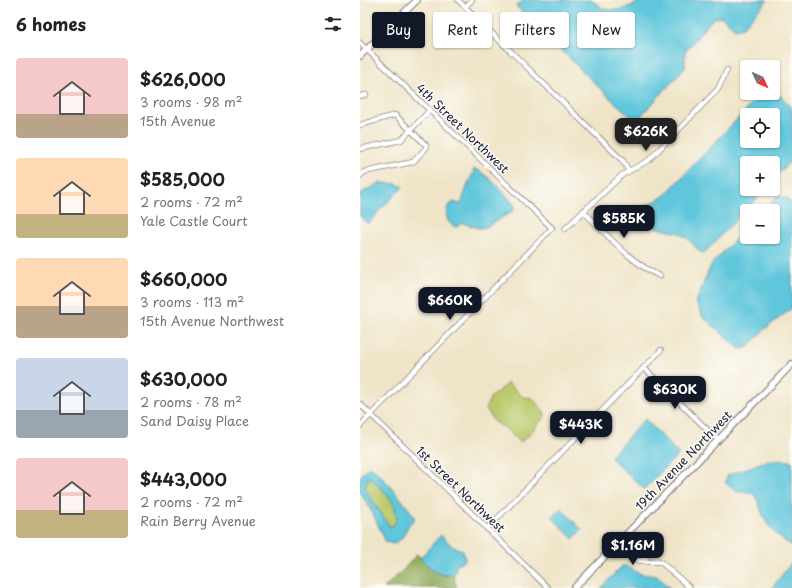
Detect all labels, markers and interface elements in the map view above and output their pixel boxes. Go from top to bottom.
text: 6 homes [16,11,86,37]
chip: Buy [372,12,425,48]
chip: Rent [433,12,492,48]
chip: Filters [500,12,569,48]
chip: New [577,12,635,48]
icon: filters [322,13,344,35]
north arrow [740,60,780,100]
map controls [740,60,780,244]
text: $626,000 [140,66,226,92]
icon: home [48,74,96,122]
street label: 4th Street Northwest [413,79,514,177]
text: 3 rooms · 98 m² [140,92,242,111]
button: locate [740,108,780,148]
text: 15th Avenue [140,111,216,130]
pin: $626K [618,118,674,152]
text: $626K [624,121,668,140]
button: + [740,156,780,196]
text: $585,000 [140,166,225,192]
icon: home [48,174,96,222]
text: 2 rooms · 72 m² [140,192,243,211]
button: − [740,204,780,244]
pin: $585K [596,205,652,239]
text: $585K [603,208,645,227]
text: Yale Castle Court [140,211,248,230]
text: $660,000 [140,266,228,292]
icon: home [48,274,96,322]
pin: $660K [422,287,478,321]
text: $660K [427,290,473,309]
text: 3 rooms · 113 m² [140,292,244,311]
text: 15th Avenue Northwest [140,311,284,330]
text: $630,000 [140,366,227,392]
icon: home [48,374,96,422]
pin: $630K [647,376,703,410]
text: $630K [653,379,697,398]
text: 2 rooms · 78 m² [140,392,242,411]
street label: 19th Avenue Northwest [630,406,736,514]
text: Sand Daisy Place [140,411,249,430]
pin: $443K [553,411,609,445]
text: $443K [559,414,603,433]
street label: 1st Street Northwest [412,442,510,536]
text: $443,000 [140,466,227,492]
icon: home [48,474,96,522]
text: 2 rooms · 72 m² [140,492,243,511]
text: Rain Berry Avenue [140,511,256,530]
pin: $1.16M [600,532,666,566]
text: $1.16M [611,535,655,554]

